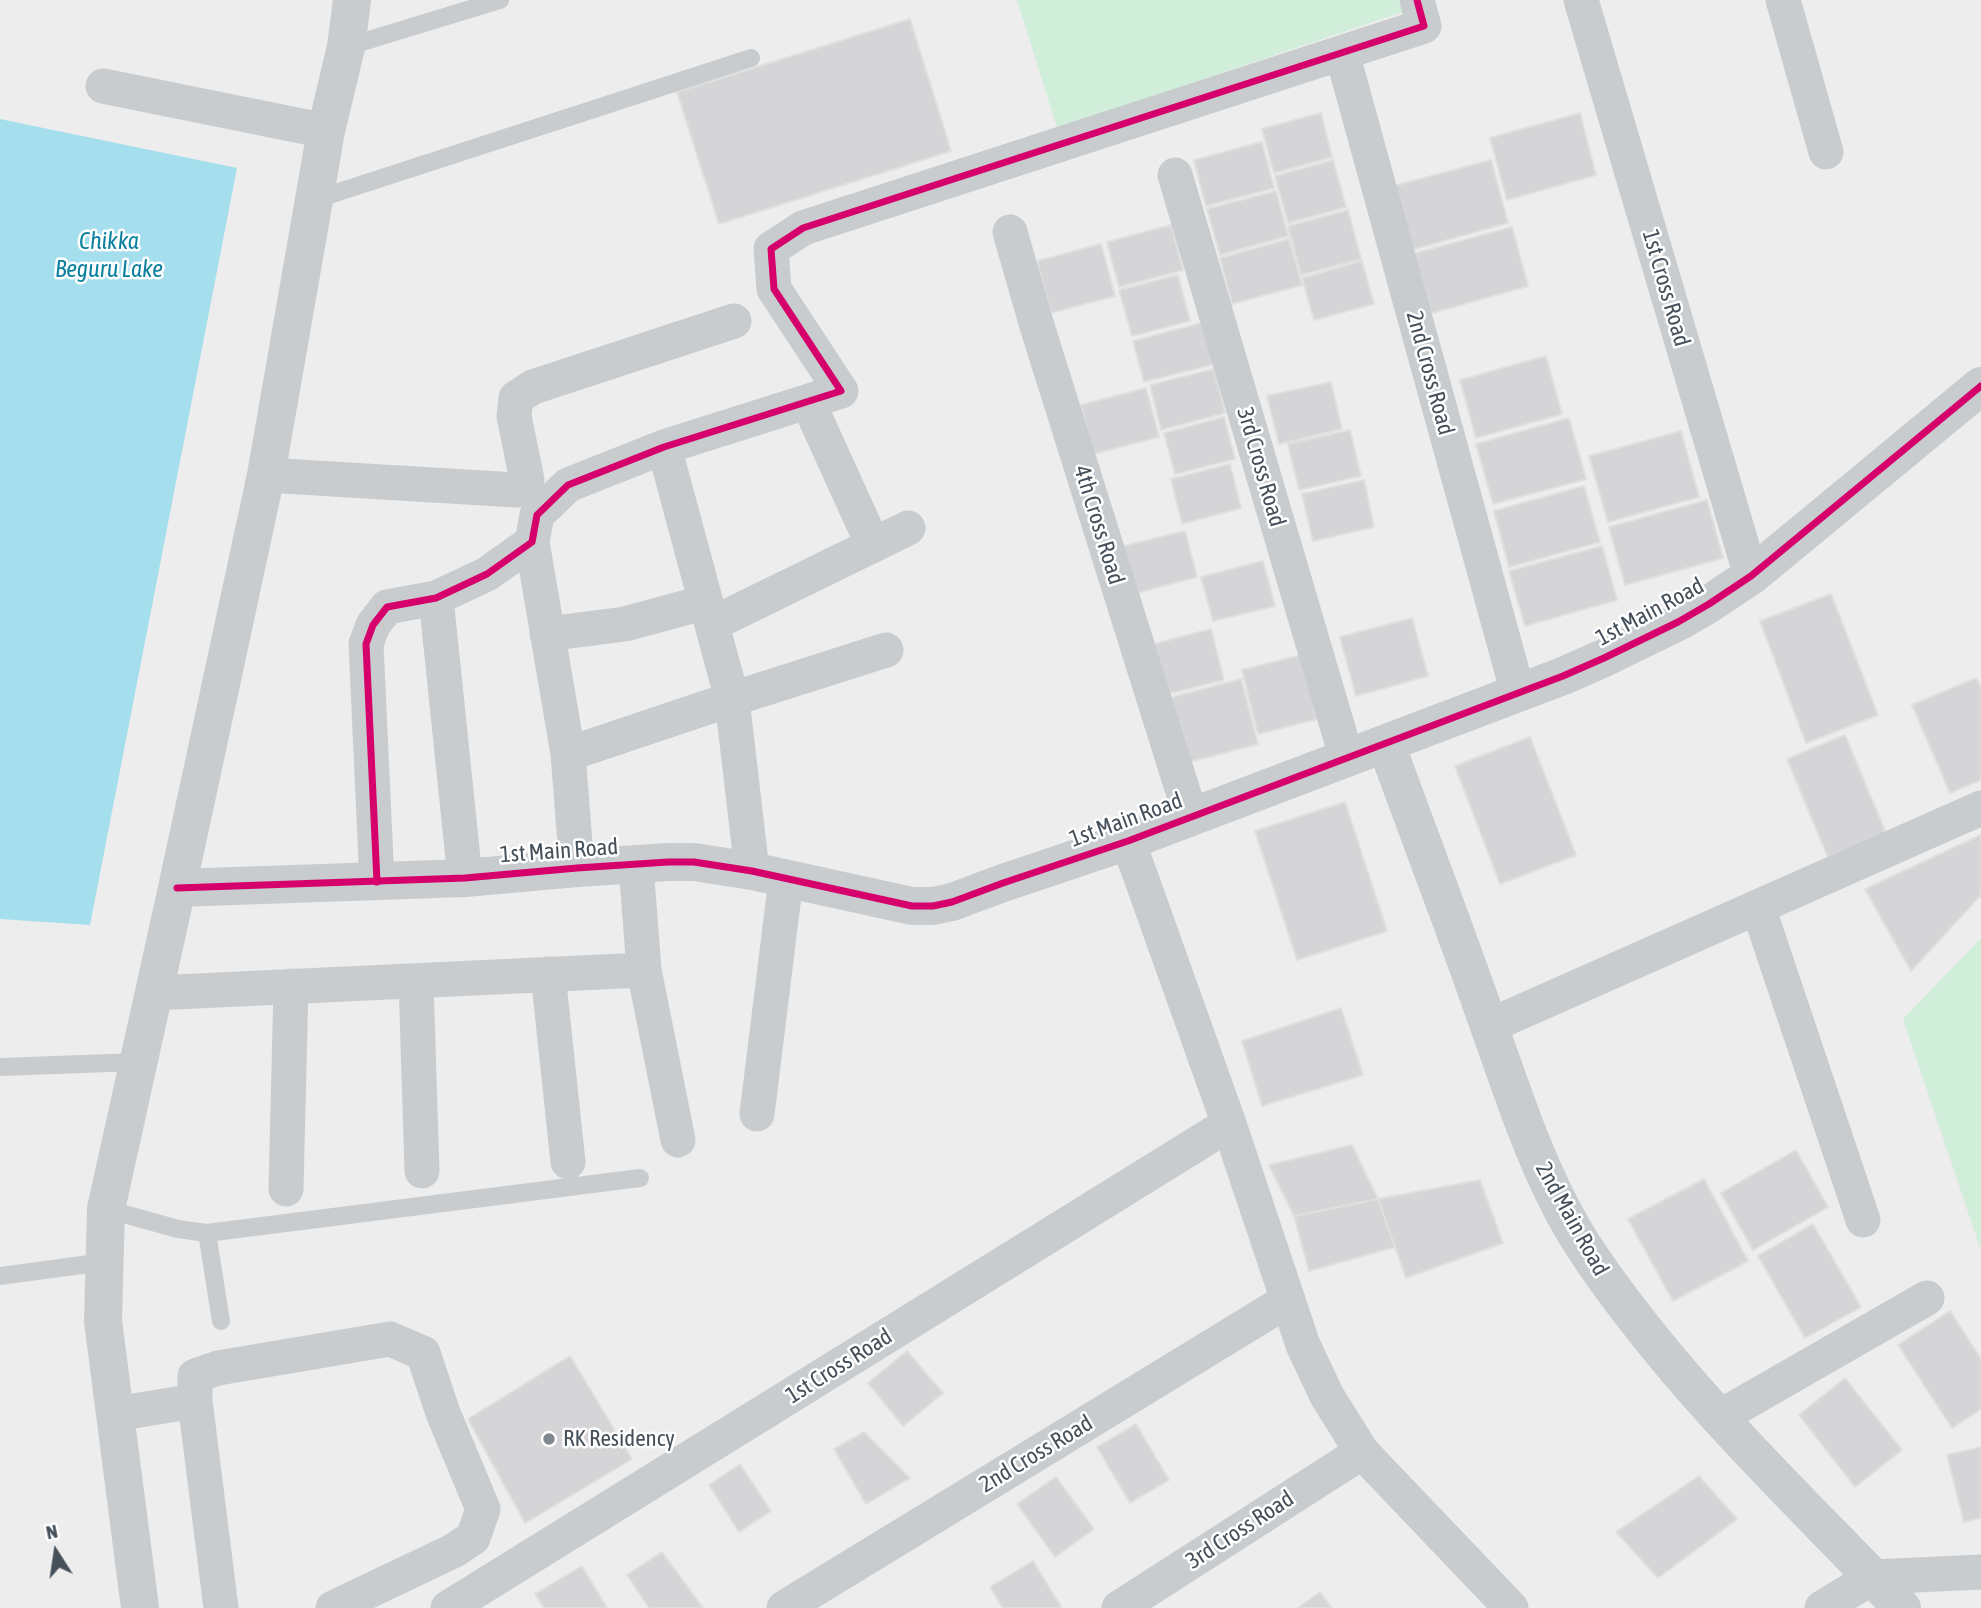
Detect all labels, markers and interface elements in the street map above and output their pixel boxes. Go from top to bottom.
water label: Chikka Beguru Lake [55,227,163,283]
street label: 1st Cross Road [1636,227,1696,349]
street label: 2nd Cross Road [1400,308,1460,438]
street label: 3rd Cross Road [1231,404,1291,530]
street label: 4th Cross Road [1068,462,1130,588]
street label: 1st Main Road [1591,572,1709,652]
street label: 1st Main Road [1066,787,1186,853]
street label: 1st Main Road [499,833,619,869]
street label: 2nd Main Road [1529,1157,1615,1281]
street label: 1st Cross Road [781,1323,897,1409]
street label: 2nd Cross Road [974,1409,1098,1499]
place label: RK Residency [563,1425,675,1453]
marker: RK Residency [541,1431,557,1447]
street label: 3rd Cross Road [1181,1485,1299,1575]
north arrow [21,1517,91,1587]
text: N [44,1520,59,1543]

